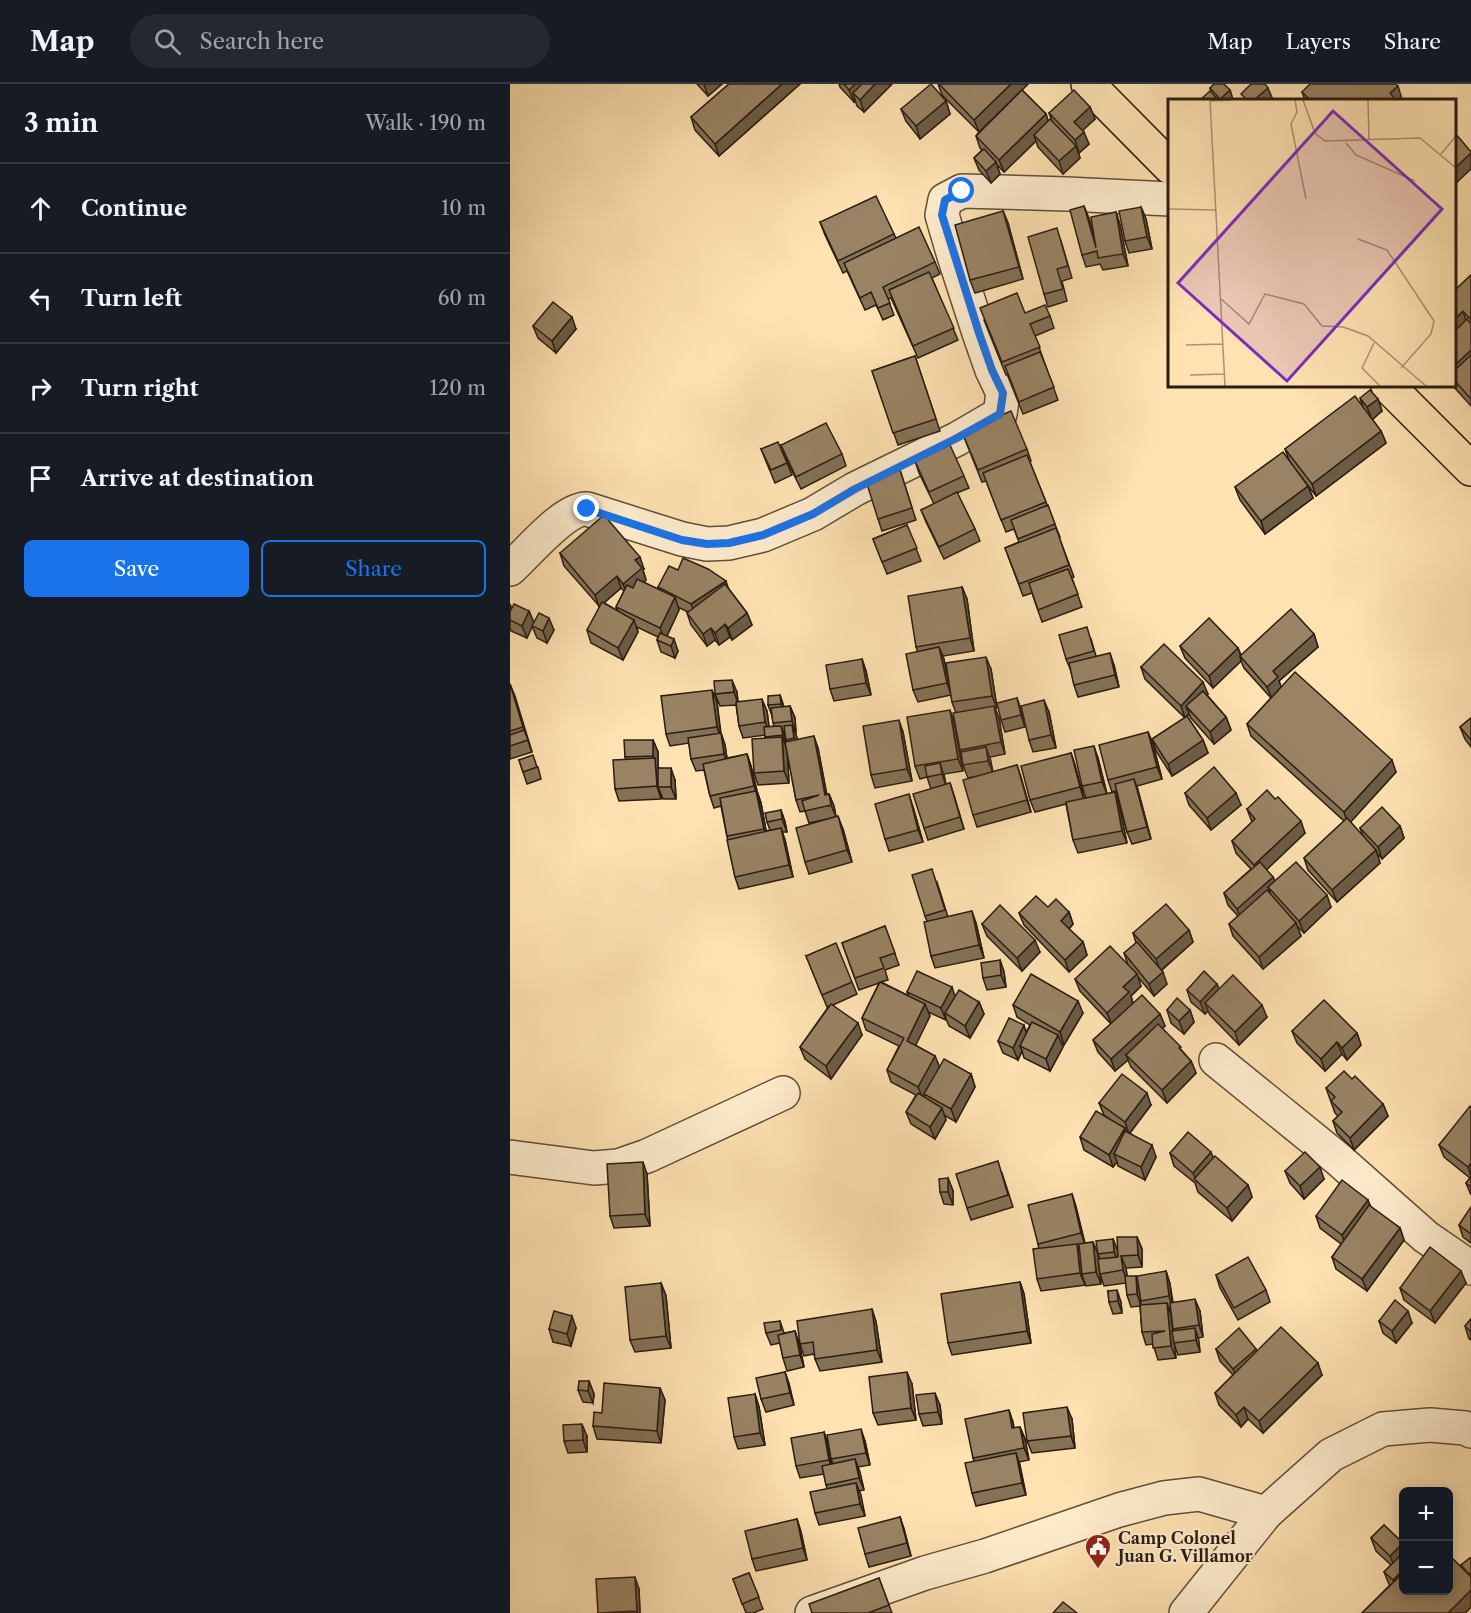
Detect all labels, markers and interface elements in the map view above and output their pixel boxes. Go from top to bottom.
search box [130,14,550,68]
text: Map [30,24,94,58]
icon: search [151,25,184,58]
text: Search here [199,28,324,55]
text: Map [1208,29,1253,54]
text: Layers [1286,29,1351,54]
text: Share [1384,29,1441,54]
inset map [1168,99,1456,387]
text: 3 min [24,107,98,139]
text: Walk · 190 m [365,111,486,135]
route start [948,177,974,203]
icon: ahead [24,192,57,225]
text: Continue [81,195,187,222]
text: 10 m [441,196,486,220]
icon: left [24,282,57,315]
text: Turn left [81,285,182,312]
text: 60 m [438,286,486,310]
icon: right [24,372,57,405]
text: Turn right [81,375,199,402]
text: 120 m [429,376,486,400]
icon: arrive [24,462,57,495]
text: Arrive at destination [81,465,314,492]
route end [573,495,599,521]
button: Save [24,540,249,597]
button: Share [261,540,486,597]
map controls [1399,1487,1453,1595]
button: + [1399,1487,1453,1541]
place label: Camp Colonel Juan G. Villamor [1115,1528,1253,1566]
public building icon: Camp Colonel Juan G. Villamor [1083,1532,1113,1570]
button: − [1399,1541,1453,1595]

